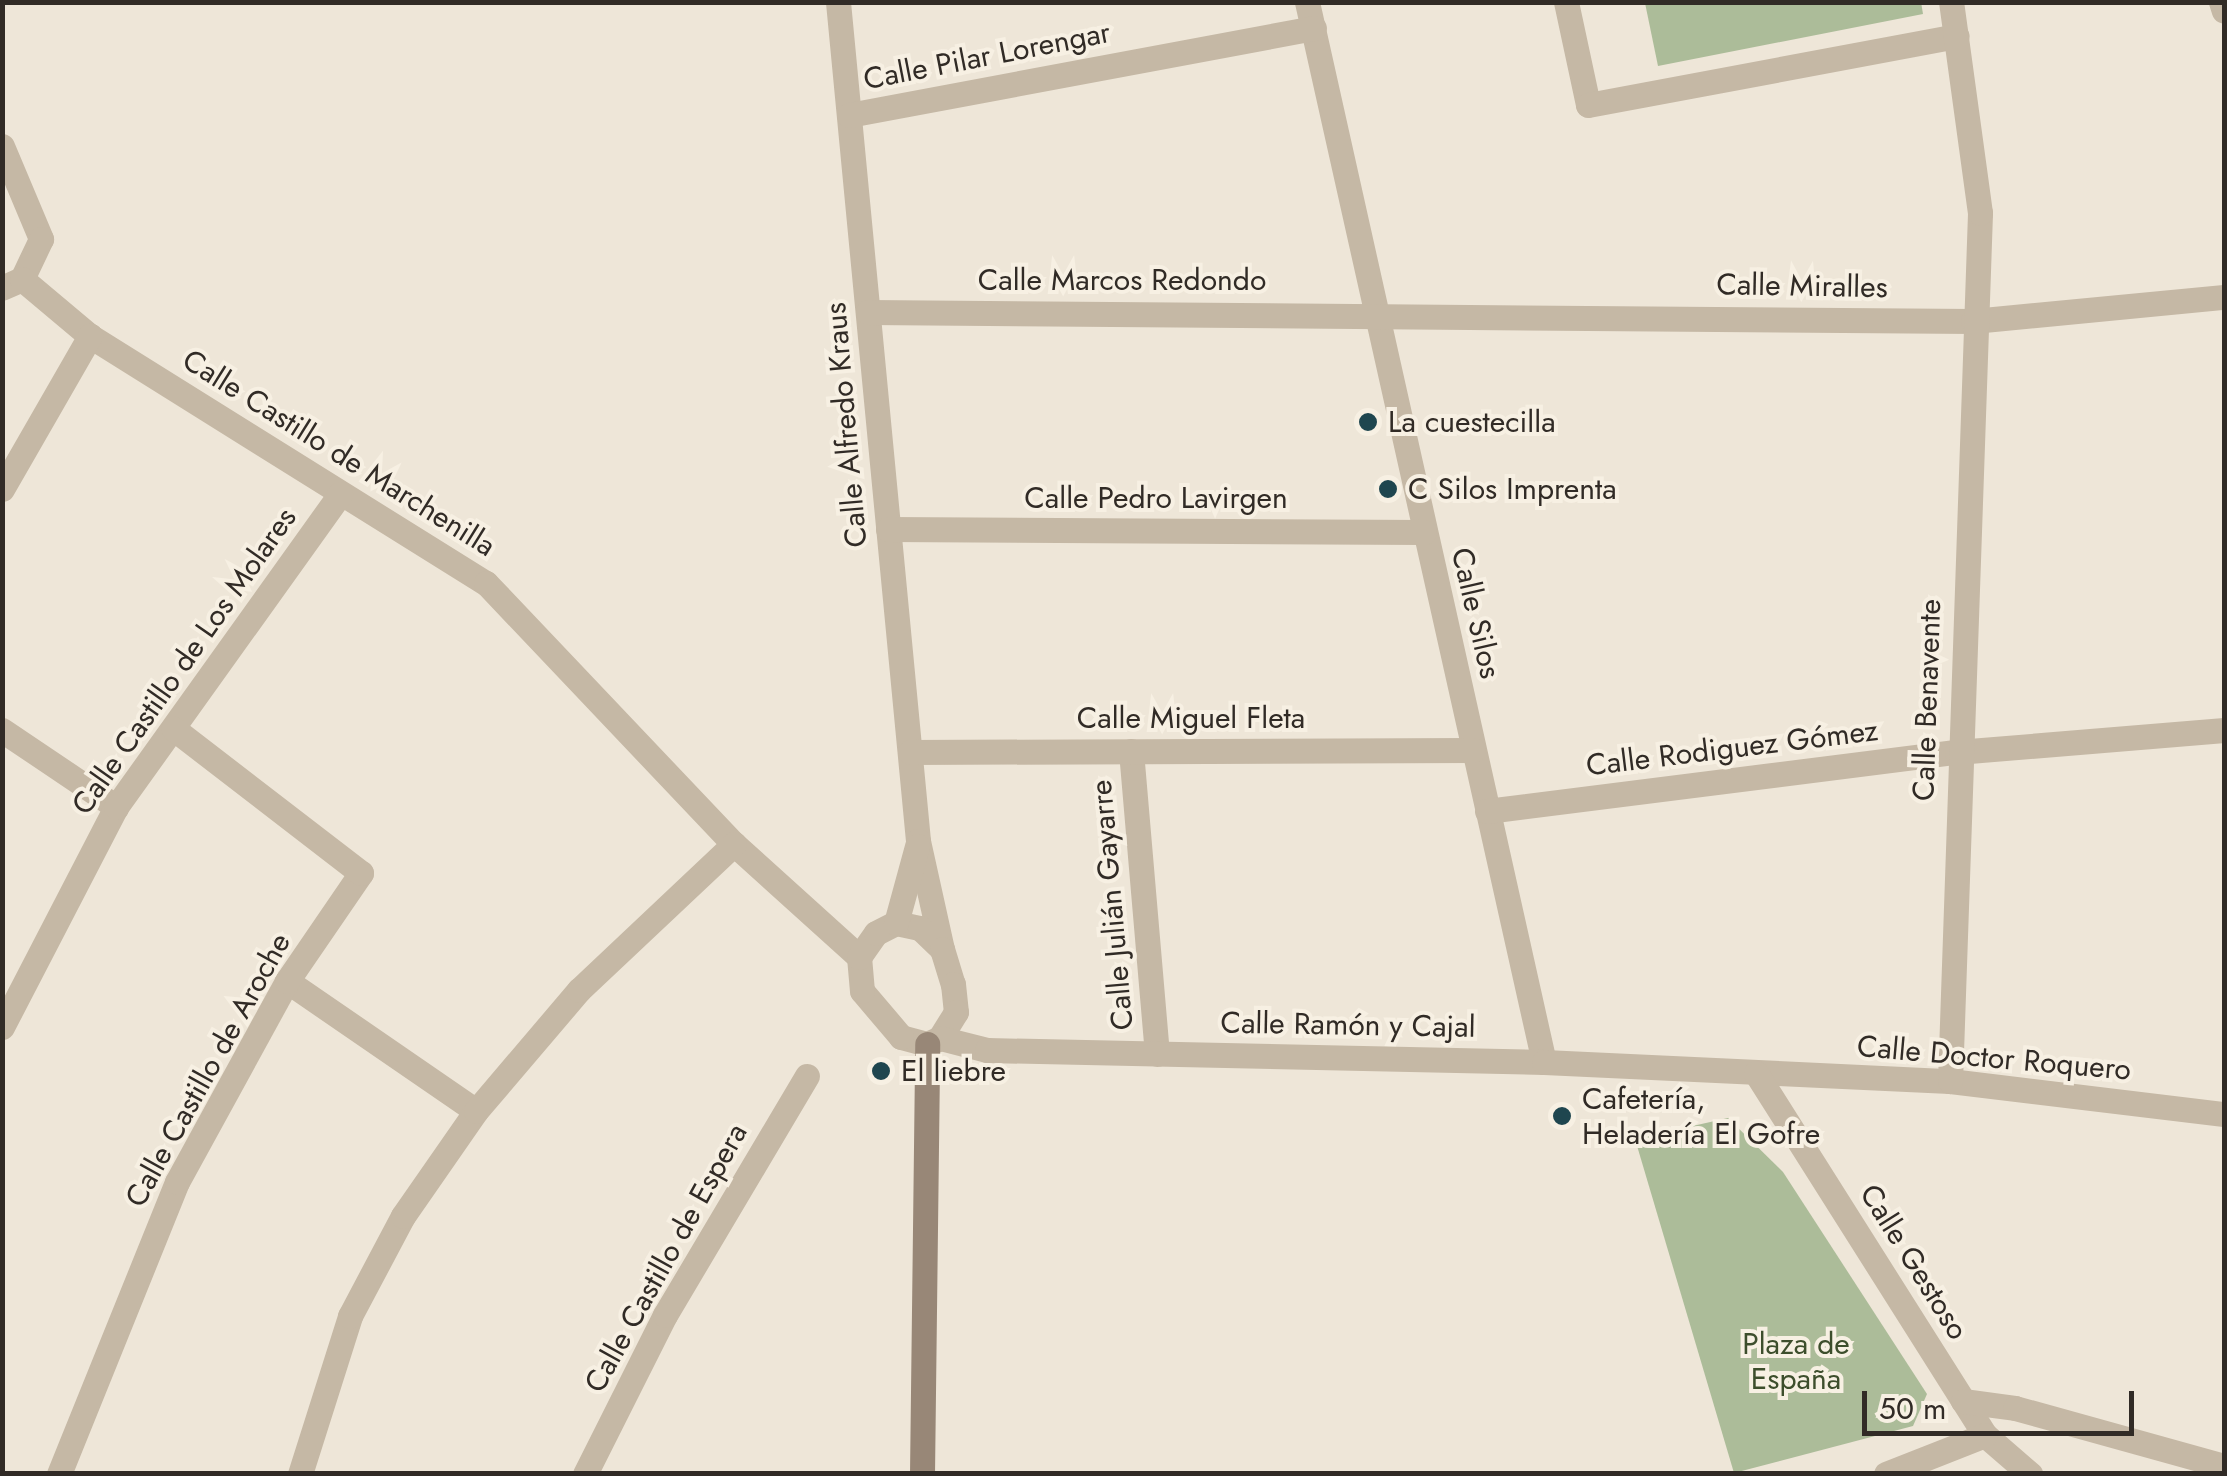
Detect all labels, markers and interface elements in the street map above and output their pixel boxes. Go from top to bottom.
street label: Calle Pilar Lorengar [860,14,1114,98]
street label: Calle Marcos Redondo [978,262,1266,298]
street label: Calle Miralles [1716,267,1888,305]
street label: Calle Alfredo Kraus [817,301,875,549]
street label: Calle Castillo de Marchenilla [176,342,502,564]
place label: La cuestecilla [1388,404,1556,440]
marker: La cuestecilla [1357,411,1379,433]
place label: C Silos Imprenta [1408,471,1617,507]
marker: C Silos Imprenta [1377,478,1399,500]
street label: Calle Pedro Lavirgen [1024,480,1288,516]
street label: Calle Castillo de Los Molares [64,501,304,821]
street label: Calle Silos [1444,544,1508,682]
street label: Calle Benavente [1905,598,1949,802]
street label: Calle Miguel Fleta [1077,700,1305,736]
street label: Calle Rodiguez Gómez [1584,712,1880,784]
street label: Calle Julián Gayarre [1083,778,1141,1032]
street label: Calle Castillo de Aroche [118,927,298,1213]
street label: Calle Ramón y Cajal [1220,1005,1476,1045]
street label: Calle Doctor Roquero [1855,1028,2133,1088]
place label: El liebre [901,1053,1006,1089]
marker: El liebre [870,1060,892,1082]
place label: Cafetería, Heladería El Gofre [1582,1081,1820,1152]
marker: Cafetería, Heladería El Gofre [1551,1105,1573,1127]
street label: Calle Castillo de Espera [577,1117,755,1399]
street label: Calle Gestoso [1852,1178,1976,1346]
park label: Plaza de España [1742,1326,1850,1396]
scale bar [1867,1371,2140,1433]
text: 50 m [1879,1387,1946,1430]

